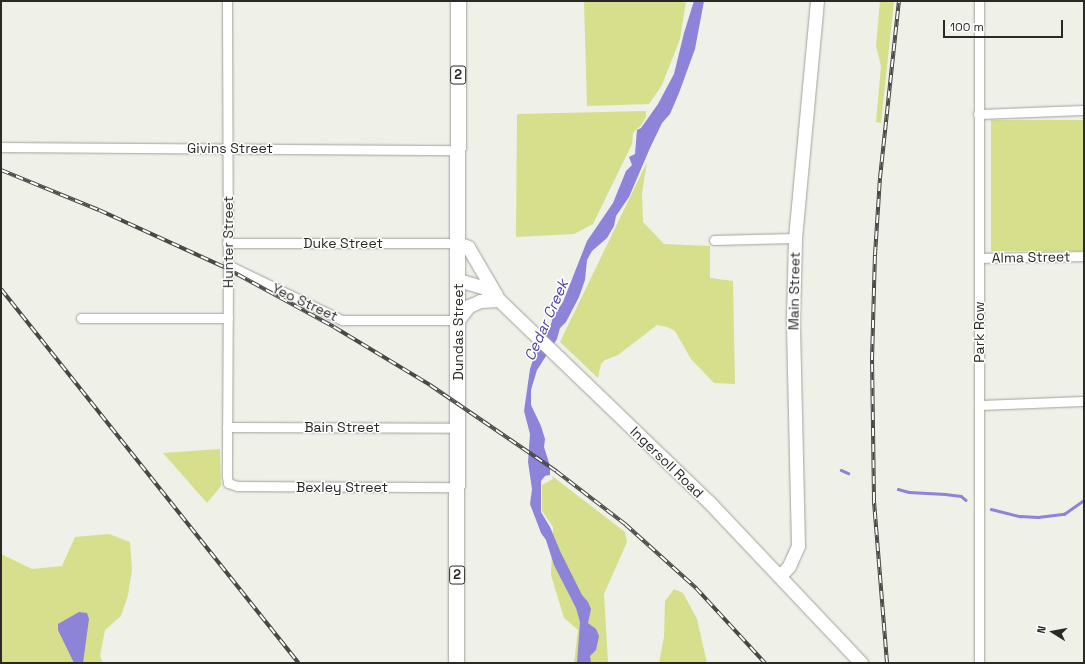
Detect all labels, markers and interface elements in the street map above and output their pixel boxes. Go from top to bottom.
scale bar [945,12,1065,38]
text: 100 m [950,19,984,35]
road number: 2 [450,64,466,86]
street label: Givins Street [187,140,273,156]
street label: Hunter Street [220,196,236,288]
street label: Duke Street [303,235,383,251]
street label: Alma Street [991,248,1071,266]
street label: Main Street [785,252,803,330]
water label: Cedar Creek [520,277,572,363]
street label: Yeo Street [269,279,341,325]
street label: Dundas Street [450,283,466,381]
street label: Park Row [971,301,987,363]
street label: Bain Street [304,419,380,435]
street label: Ingersoll Road [627,423,707,501]
street label: Bexley Street [296,479,388,495]
road number: 2 [449,564,465,586]
north arrow [1033,612,1073,652]
text: N [1034,625,1049,635]

